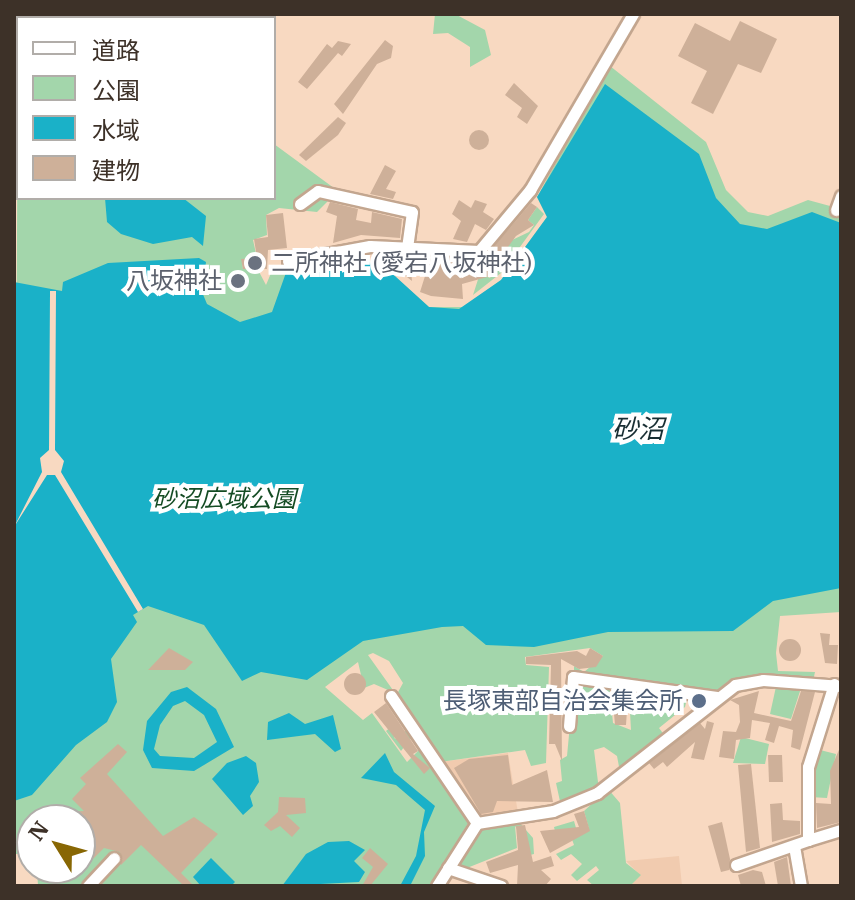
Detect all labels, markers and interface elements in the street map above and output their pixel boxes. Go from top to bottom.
legend [16,16,276,200]
text: 道路 [92,34,140,66]
text: 公園 [92,74,140,106]
text: 水域 [92,114,140,146]
text: 建物 [92,154,140,186]
place label: 二所神社 (愛宕八坂神社) [271,249,532,277]
marker: 二所神社 (愛宕八坂神社) [246,254,264,272]
place label: 八坂神社 [126,267,222,295]
marker: 八坂神社 [229,272,247,290]
water label: 砂沼 [612,413,664,445]
park label: 砂沼広域公園 [152,485,296,513]
place label: 長塚東部自治会集会所 [443,687,683,715]
marker: 長塚東部自治会集会所 [690,692,708,710]
north arrow [16,804,96,884]
text: N [21,815,55,846]

